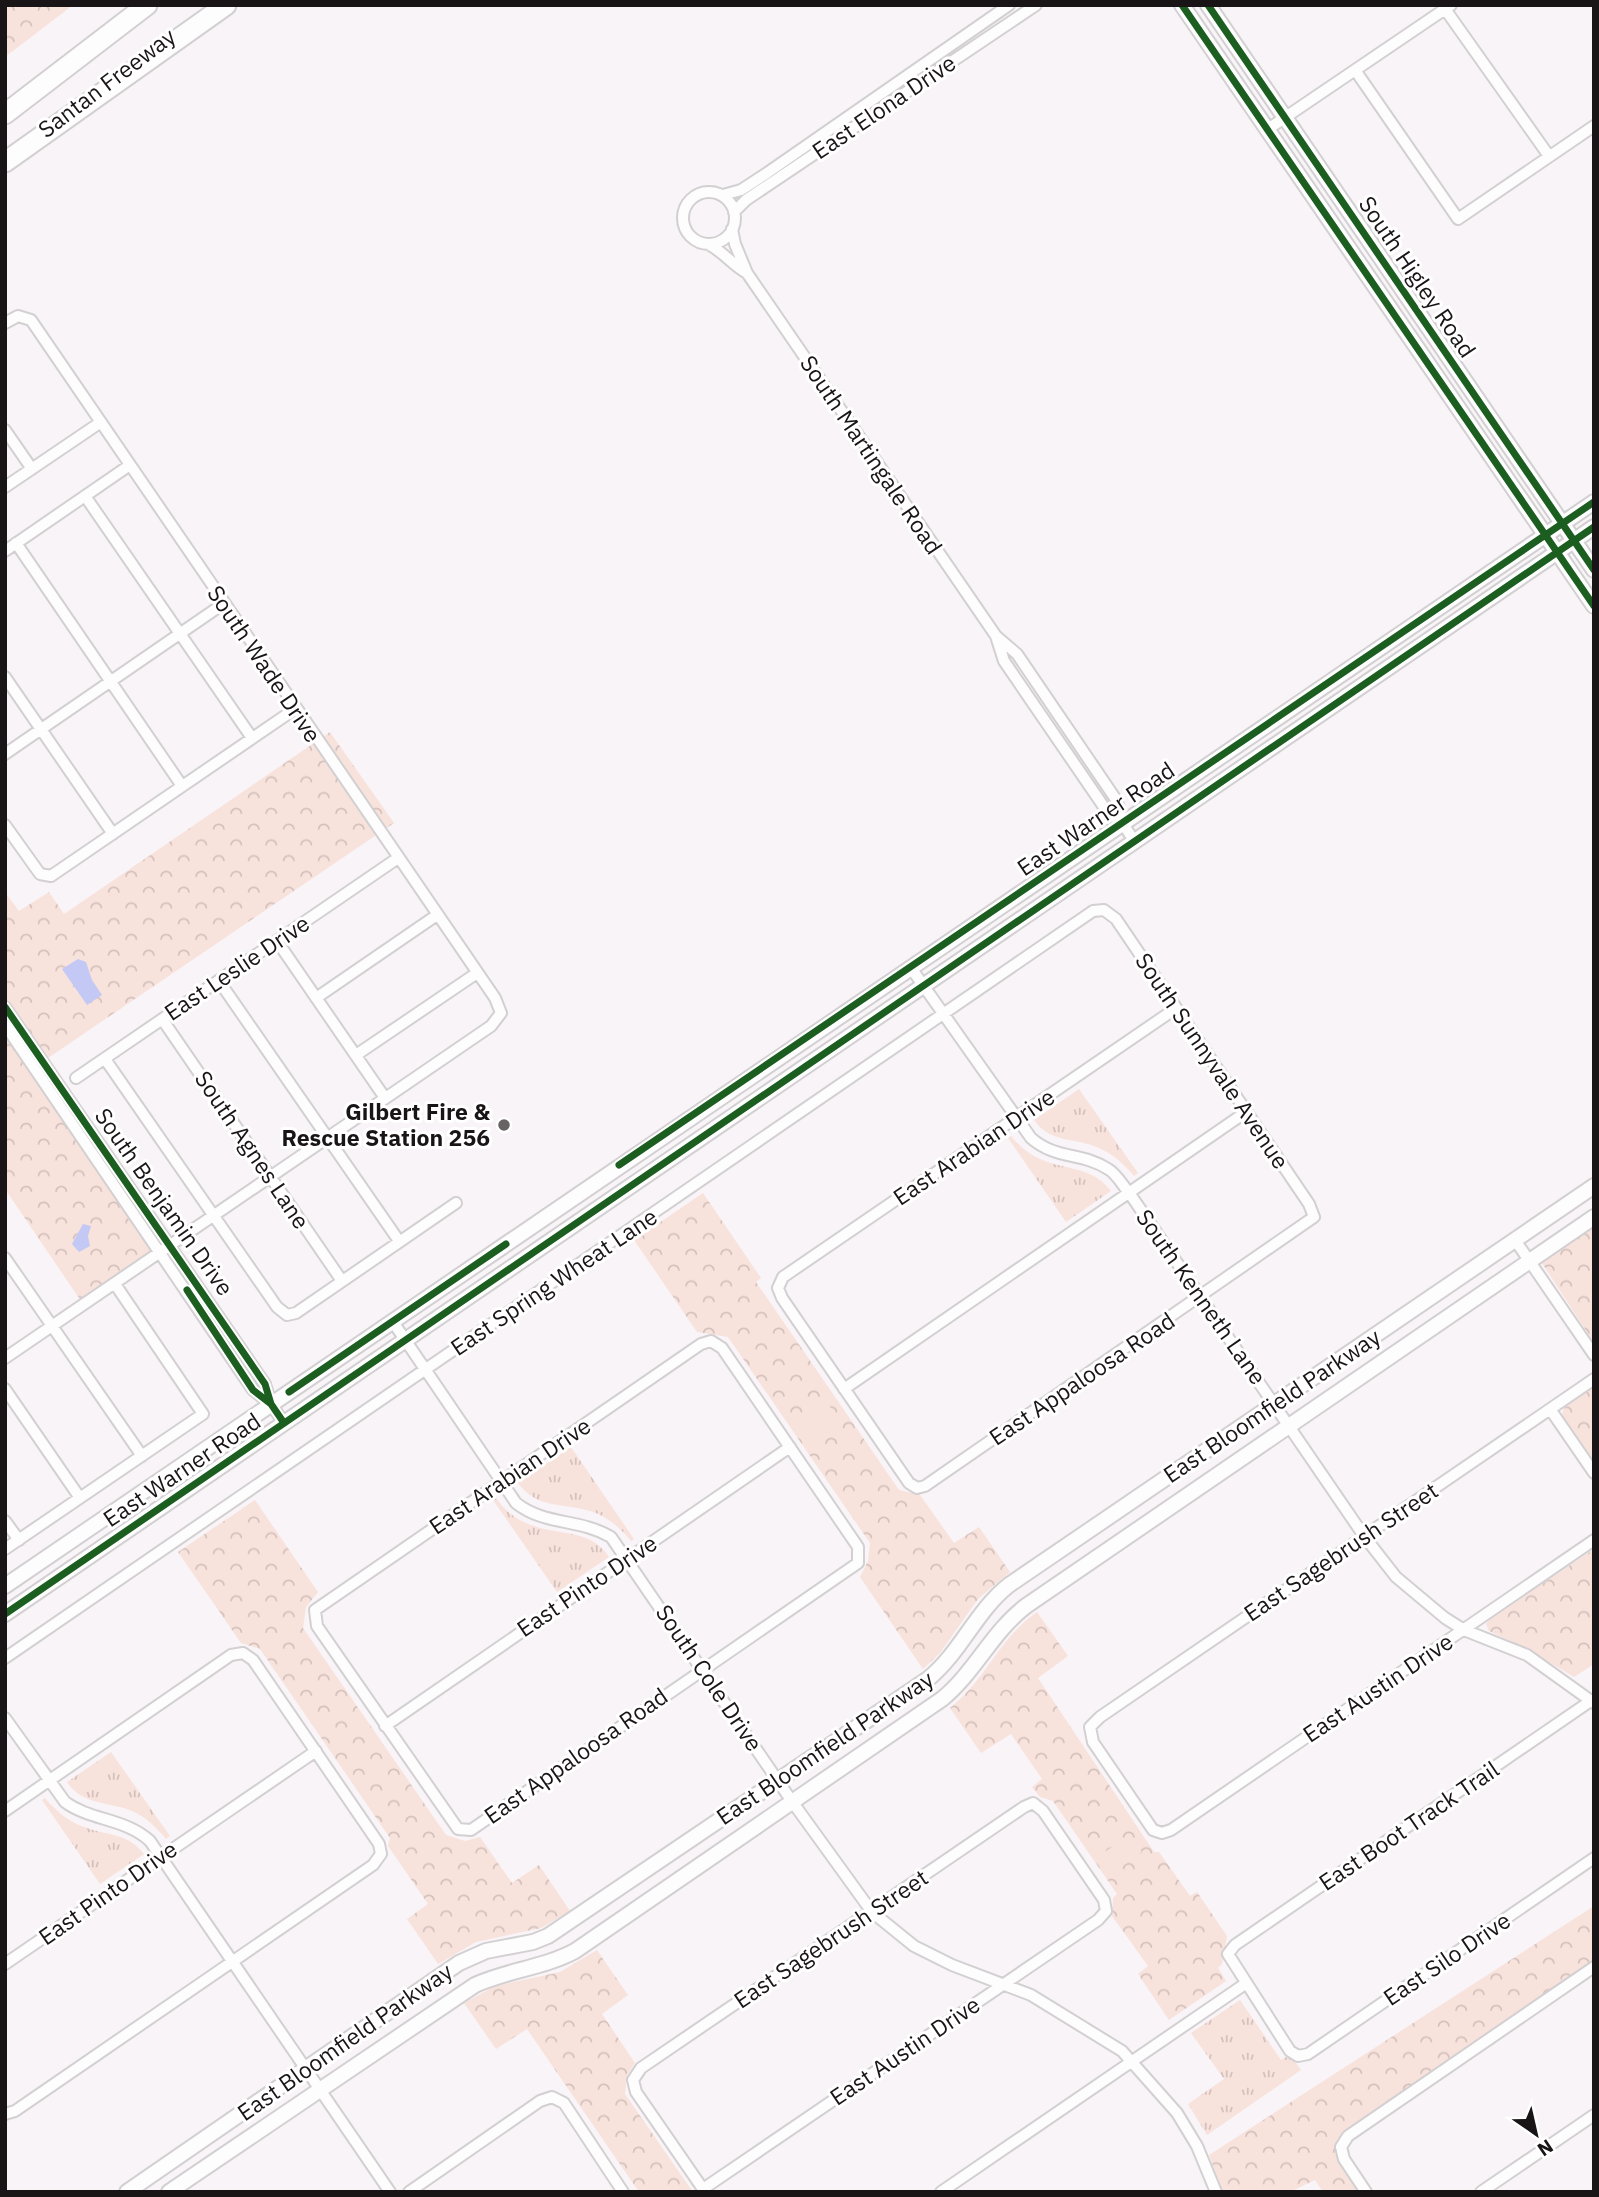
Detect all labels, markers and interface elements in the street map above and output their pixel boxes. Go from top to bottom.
street label: Santan Freeway [32,20,182,144]
street label: East Elona Drive [806,47,961,165]
street label: South Higley Road [1353,190,1483,363]
street label: South Martingale Road [794,349,950,560]
street label: South Wade Drive [201,579,328,748]
street label: East Warner Road [1011,754,1180,882]
street label: East Leslie Drive [158,908,315,1027]
street label: South Sunnyvale Avenue [1129,947,1296,1174]
street label: South Agnes Lane [189,1065,317,1234]
street label: East Arabian Drive [887,1081,1060,1211]
place label: Gilbert Fire & Rescue Station 256 [281,1096,490,1152]
street label: South Benjamin Drive [89,1102,241,1301]
marker: Gilbert Fire & Rescue Station 256 [496,1117,512,1133]
street label: East Spring Wheat Lane [444,1201,663,1362]
street label: South Kenneth Lane [1130,1203,1274,1390]
street label: East Appaloosa Road [983,1305,1180,1451]
street label: East Bloomfield Parkway [1157,1321,1386,1489]
street label: East Warner Road [97,1405,266,1533]
street label: East Arabian Drive [423,1410,596,1540]
street label: East Sagebrush Street [1237,1475,1443,1627]
street label: East Pinto Drive [511,1527,662,1643]
street label: South Cole Drive [650,1598,770,1757]
street label: East Austin Drive [1297,1626,1458,1748]
street label: East Bloomfield Parkway [710,1663,939,1831]
street label: East Appaloosa Road [478,1680,673,1830]
street label: East Boot Track Trail [1313,1754,1504,1897]
street label: East Pinto Drive [32,1833,183,1951]
street label: East Sagebrush Street [727,1862,933,2014]
street label: East Silo Drive [1377,1905,1516,2012]
street label: East Bloomfield Parkway [231,1955,458,2127]
street label: East Austin Drive [824,1989,985,2111]
north arrow [1501,2099,1571,2169]
text: N [1533,2134,1558,2162]

